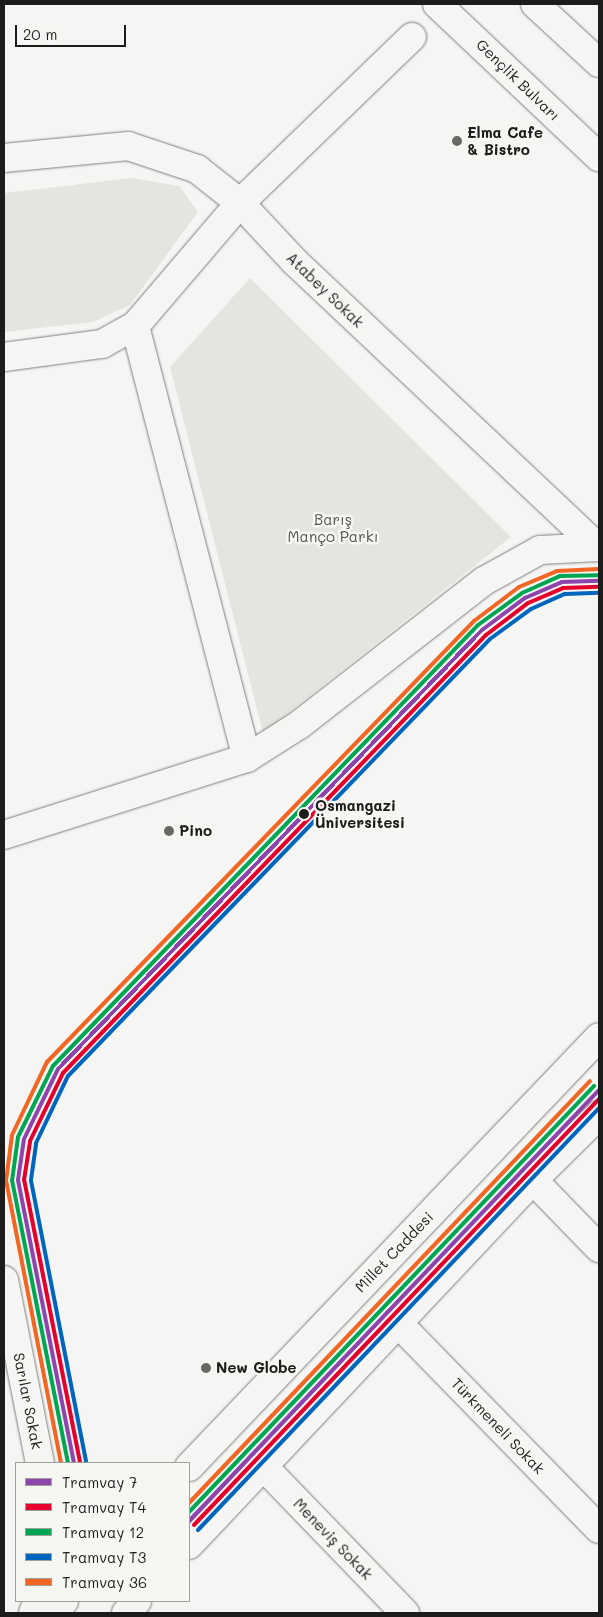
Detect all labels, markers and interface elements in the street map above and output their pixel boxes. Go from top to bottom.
scale bar [18,15,129,47]
text: 20 m [23,24,57,44]
street label: Gençlik Bulvarı [472,36,564,124]
place label: Elma Cafe & Bistro [467,123,543,158]
marker: Elma Cafe & Bistro [451,135,463,147]
street label: Atabey Sokak [283,249,367,331]
park label: Barış Manço Parkı [288,510,378,545]
place label: Osmangazi Üniversitesi [315,796,405,831]
marker: Osmangazi Üniversitesi [297,807,311,821]
place label: Pino [179,822,212,840]
marker: Pino [163,825,175,837]
street label: Millet Caddesi [351,1208,437,1296]
street label: Sarılar Sokak [10,1351,46,1451]
place label: New Globe [216,1359,296,1377]
marker: New Globe [200,1362,212,1374]
street label: Türkmeneli Sokak [448,1374,548,1478]
legend [15,1462,190,1602]
text: Tramvay 7 [62,1472,137,1492]
street label: Meneviş Sokak [290,1495,376,1583]
text: Tramvay T4 [62,1497,146,1517]
text: Tramvay 12 [62,1522,144,1542]
text: Tramvay T3 [62,1547,146,1567]
text: Tramvay 36 [62,1572,147,1592]

